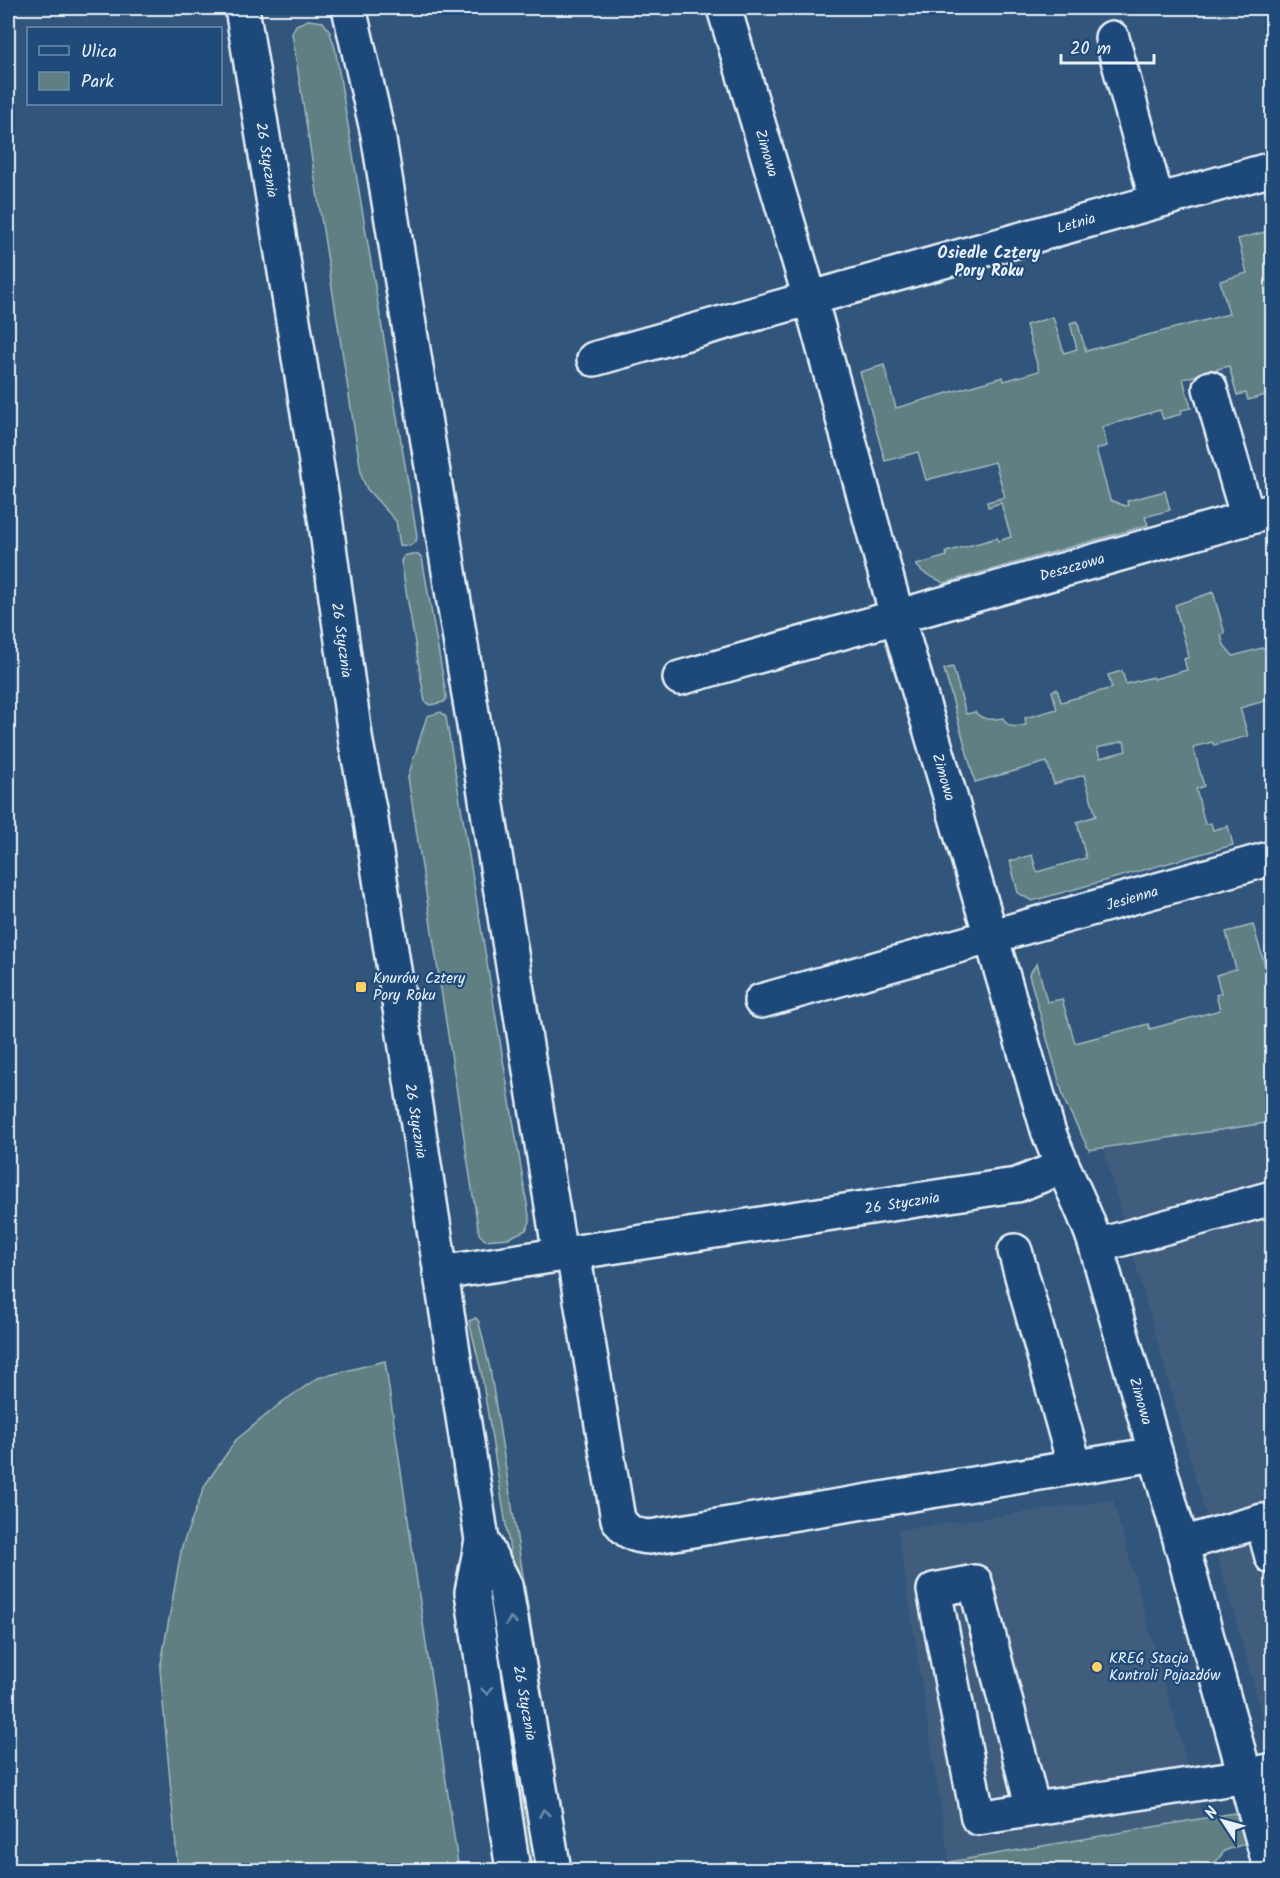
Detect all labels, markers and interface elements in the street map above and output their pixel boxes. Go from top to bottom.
legend [27,27,222,105]
scale bar [1061,27,1154,65]
text: 20 m [1070,35,1111,64]
text: Ulica [81,38,117,67]
text: Park [81,68,114,97]
street label: 26 Stycznia [248,121,284,199]
street label: Zimowa [748,127,784,180]
street label: Letnia [1054,207,1099,241]
district label: Osiedle Cztery Pory Roku [938,241,1041,284]
street label: Deszczowa [1037,547,1108,589]
street label: 26 Stycznia [324,601,358,679]
street label: Zimowa [925,751,961,804]
street label: Jesienna [1103,880,1161,918]
place label: Knurów Cztery Pory Roku [373,967,466,1008]
marker: Knurów Cztery Pory Roku [354,980,368,994]
street label: 26 Stycznia [397,1082,433,1160]
street label: 26 Stycznia [863,1186,941,1222]
street label: Zimowa [1122,1375,1158,1428]
one-way arrow [505,1616,518,1626]
place label: KREG Stacja Kontroli Pojazdów [1109,1647,1221,1688]
marker: KREG Stacja Kontroli Pojazdów [1090,1660,1104,1674]
street label: 26 Stycznia [506,1664,542,1743]
one-way arrow [481,1687,493,1696]
north arrow [1193,1791,1253,1851]
text: N [1199,1802,1225,1825]
one-way arrow [538,1808,551,1818]

